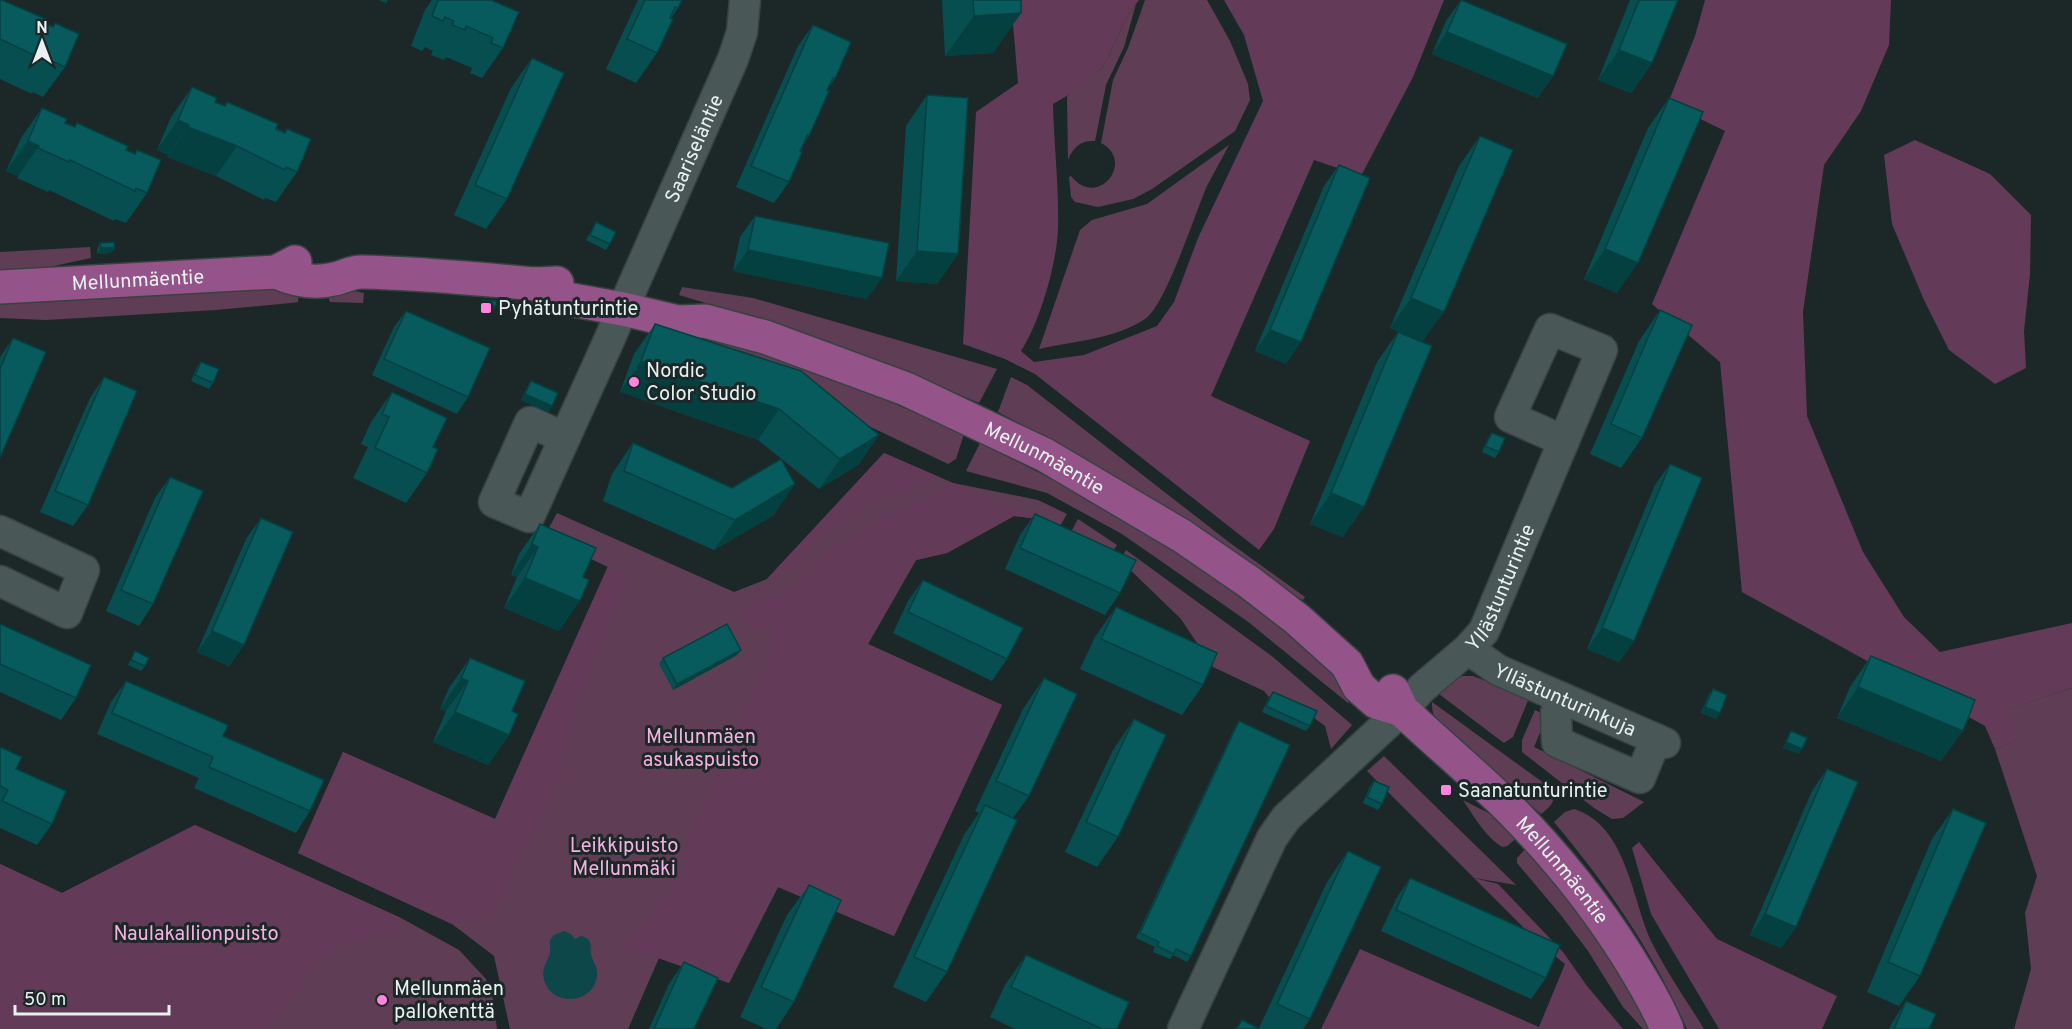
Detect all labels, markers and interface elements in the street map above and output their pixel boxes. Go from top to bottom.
north arrow [12,12,72,72]
text: N [36,19,48,39]
street label: Saariseläntie [660,91,731,207]
street label: Mellunmäentie [71,265,205,298]
place label: Pyhätunturintie [498,297,638,323]
marker: Pyhätunturintie [479,301,493,315]
place label: Nordic Color Studio [646,359,756,408]
marker: Nordic Color Studio [627,375,641,389]
street label: Mellunmäentie [979,417,1109,502]
street label: Yllästunturintie [1461,521,1542,658]
street label: Yllästunturinkuja [1489,659,1640,744]
park label: Mellunmäen asukaspuisto [643,725,759,774]
place label: Saanatunturintie [1458,779,1608,805]
marker: Saanatunturintie [1439,783,1453,797]
street label: Mellunmäentie [1509,812,1613,930]
park label: Leikkipuisto Mellunmäki [570,834,678,883]
park label: Naulakallionpuisto [113,922,279,948]
place label: Mellunmäen pallokenttä [394,977,504,1026]
scale bar [15,978,170,1016]
text: 50 m [24,989,66,1012]
marker: Mellunmäen pallokenttä [375,993,389,1007]

